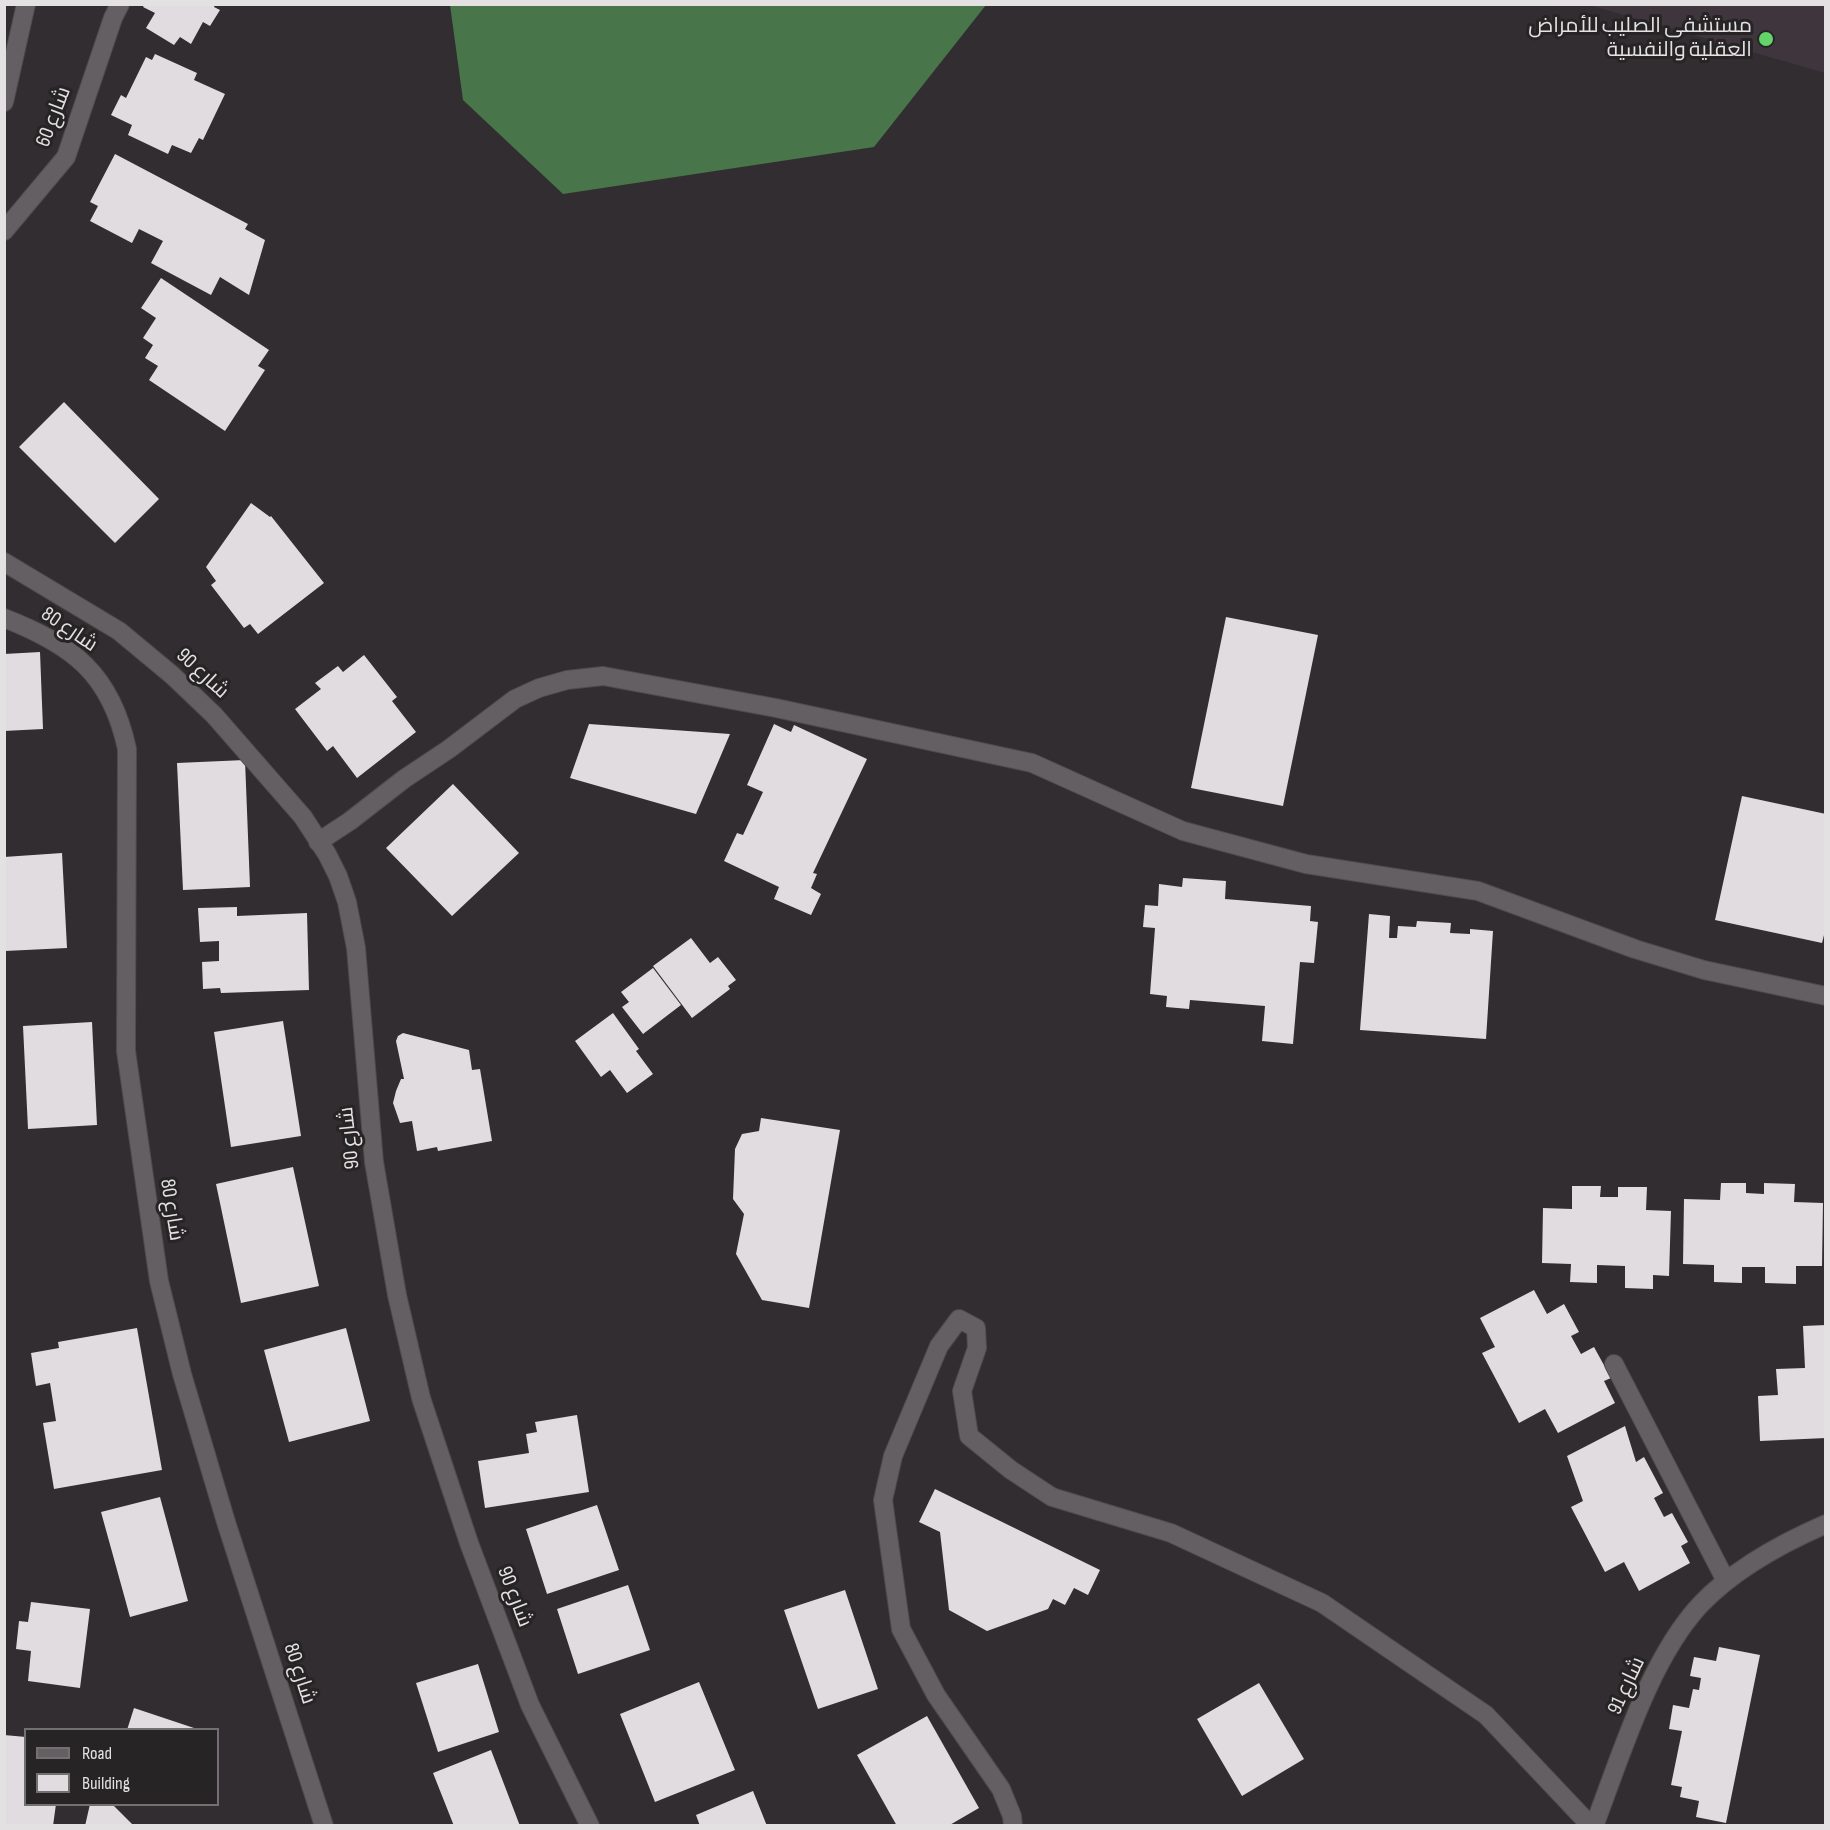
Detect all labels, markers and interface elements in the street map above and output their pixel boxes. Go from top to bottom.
place label: مستشفى الصليب للأمراض العقلية والنفسية [1528,14,1752,64]
marker: مستشفى الصليب للأمراض العقلية والنفسية [1757,30,1775,48]
street label: شارع 60 [31,83,77,151]
street label: شارع 80 [36,602,102,658]
street label: شارع 90 [170,643,234,705]
street label: شارع 90 [334,1106,366,1170]
street label: شارع 80 [154,1177,188,1243]
street label: شارع 90 [491,1563,537,1631]
street label: شارع 80 [277,1640,321,1708]
street label: شارع 91 [1603,1653,1651,1719]
legend [24,1728,219,1806]
text: Road [82,1743,112,1764]
text: Building [82,1773,130,1794]

